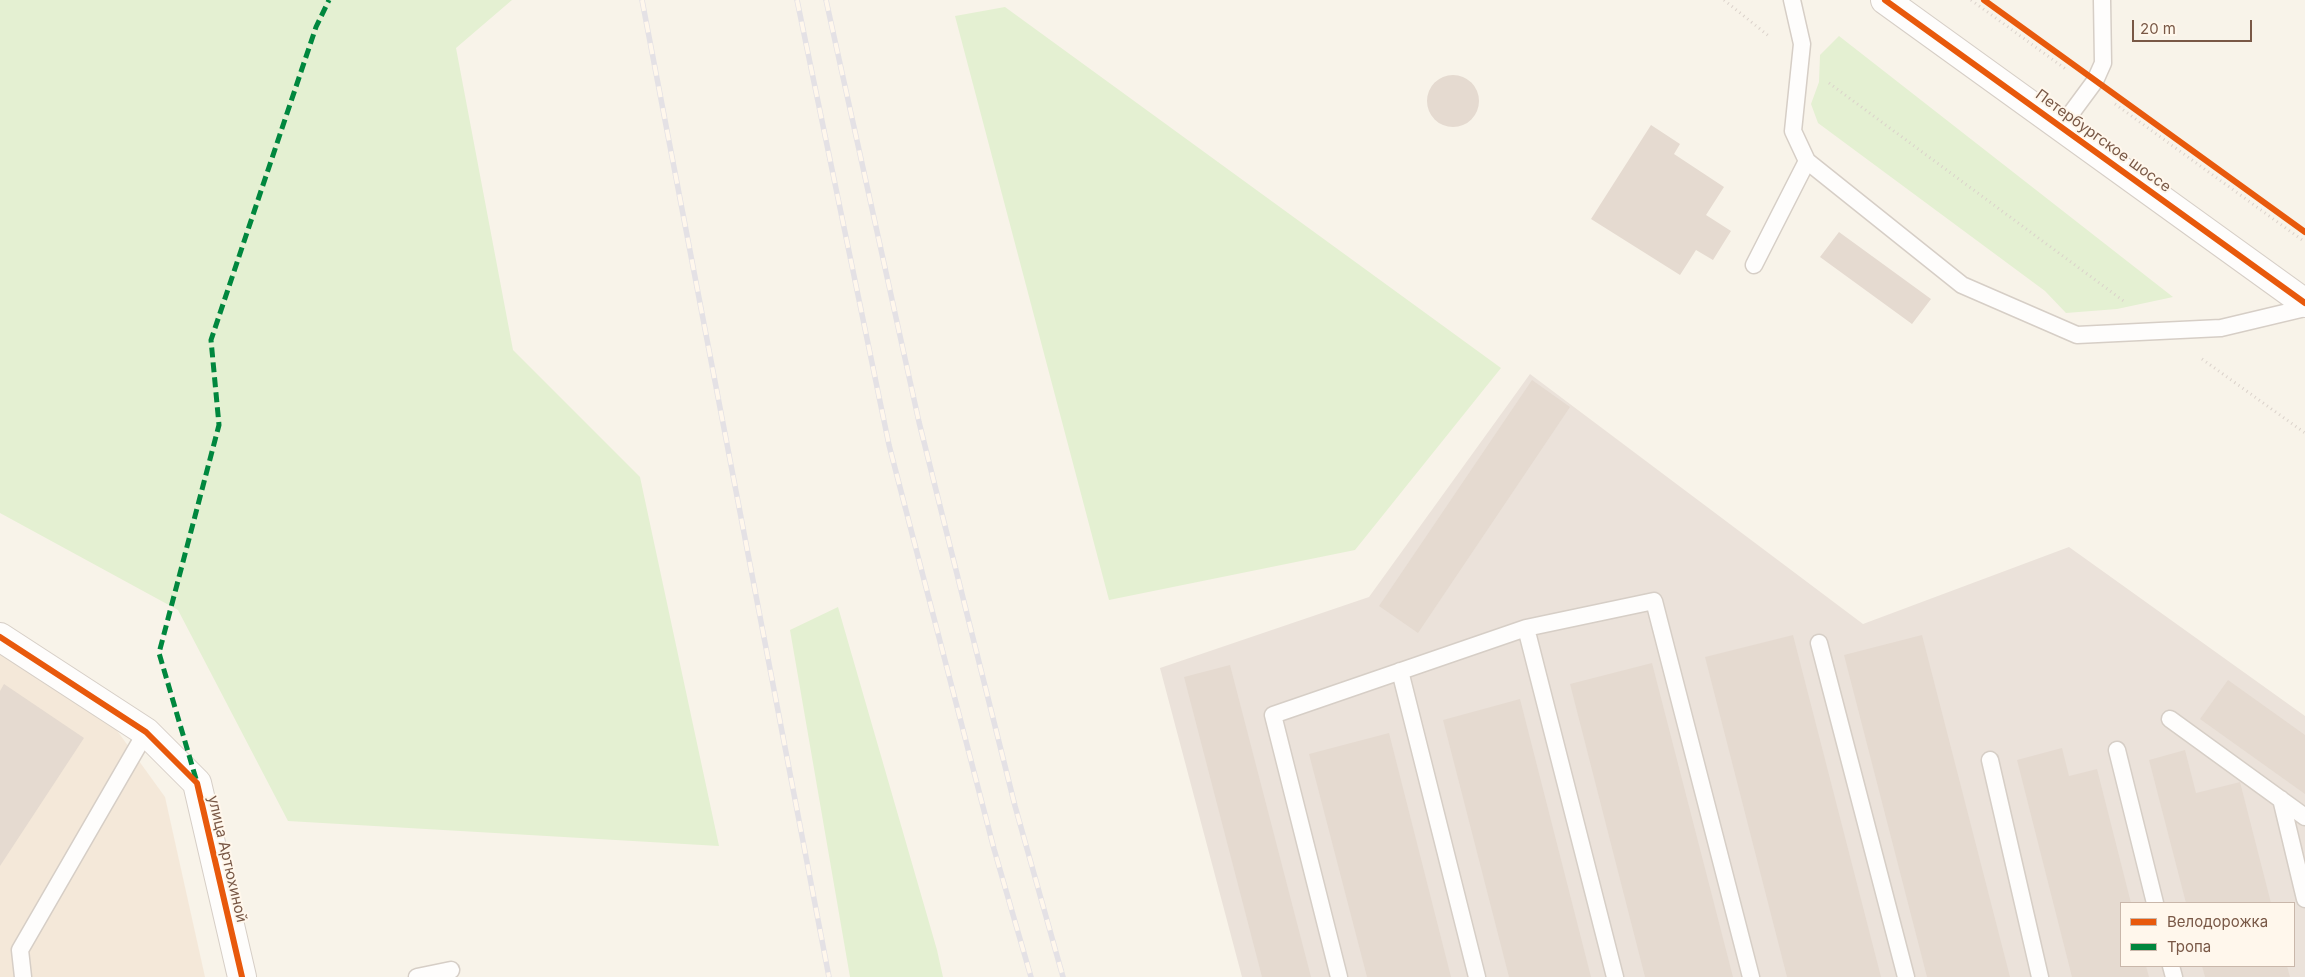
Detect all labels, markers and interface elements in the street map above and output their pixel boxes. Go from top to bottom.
scale bar [2135,10,2255,42]
text: 20 m [2140,19,2176,38]
street label: Петербургское шоссе [2032,86,2174,196]
street label: улица Артюхиной [204,794,250,924]
legend [2120,902,2295,967]
text: Велодорожка [2167,912,2268,931]
text: Тропа [2167,937,2211,956]

